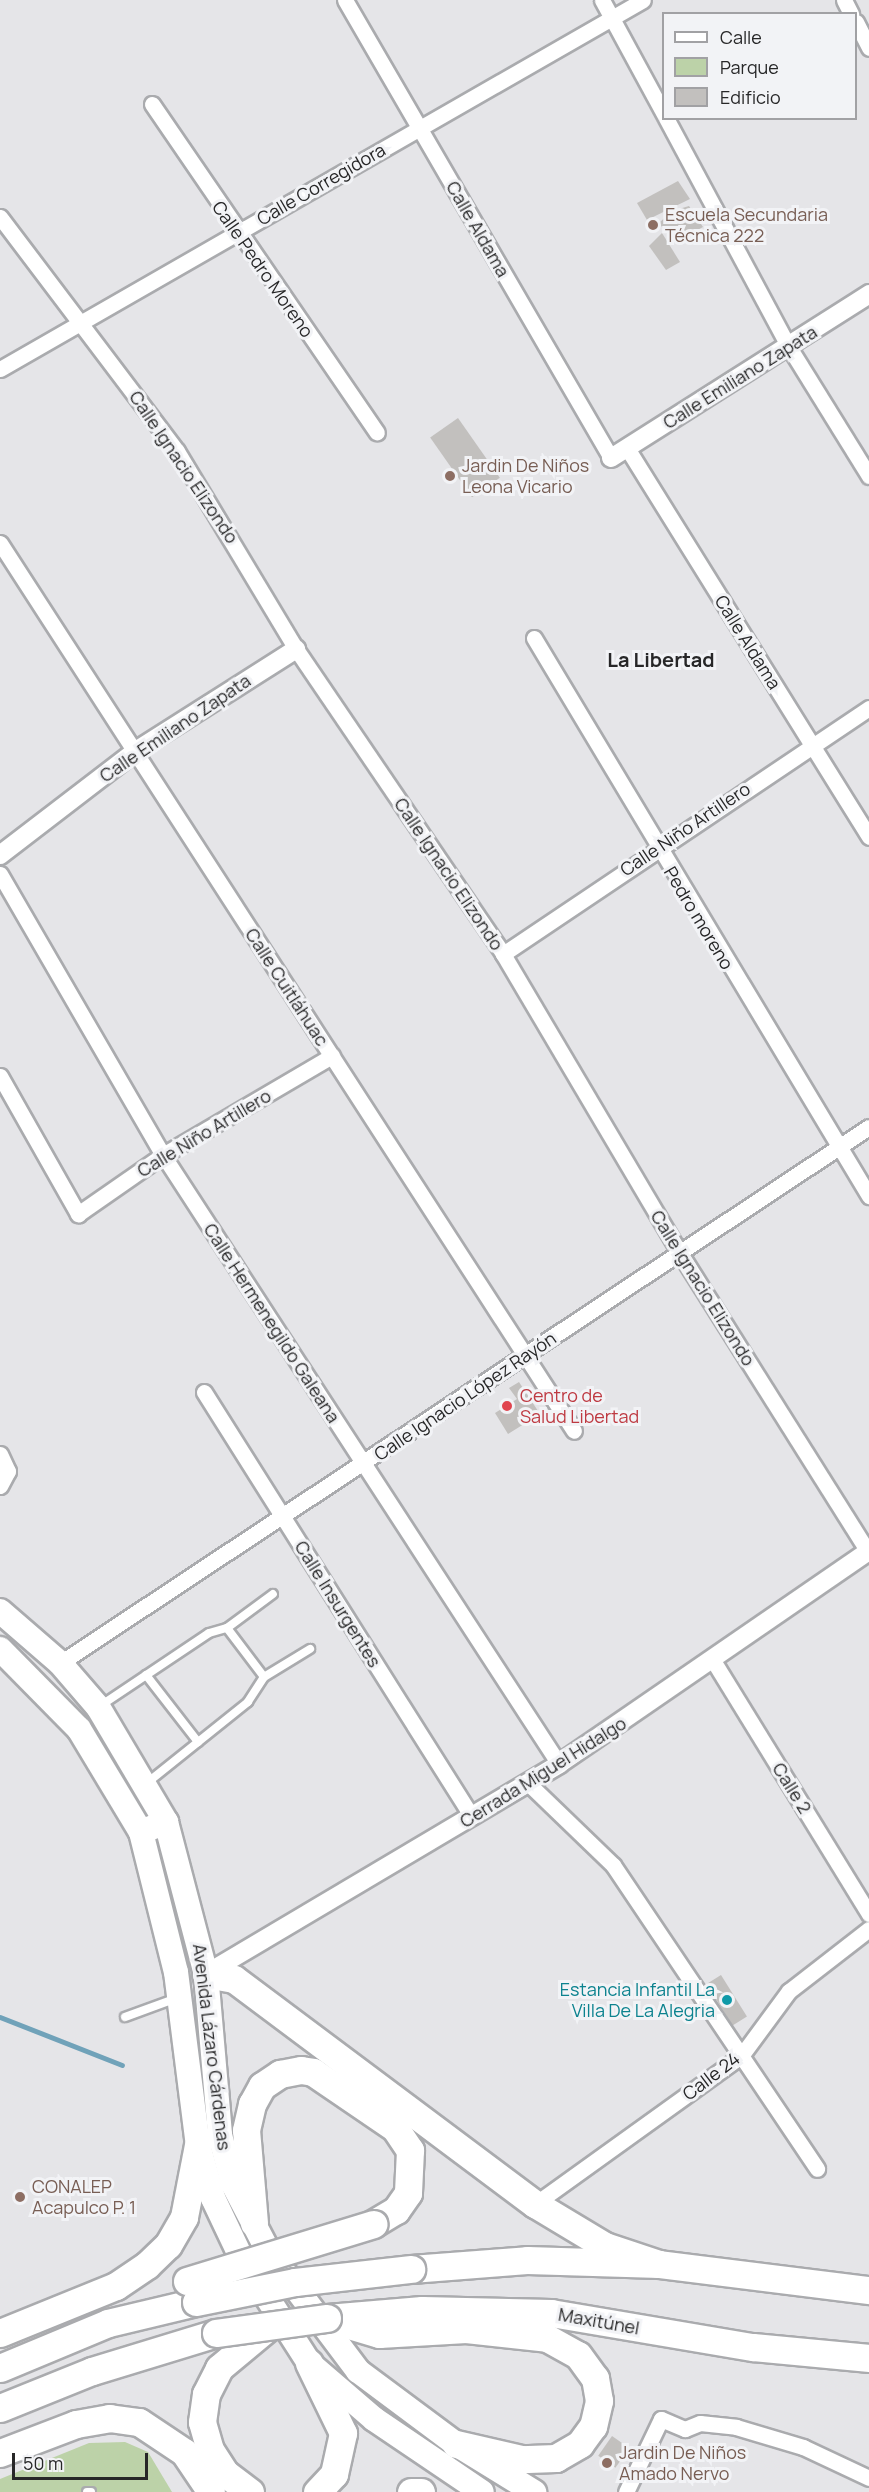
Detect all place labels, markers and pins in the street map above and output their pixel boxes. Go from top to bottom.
place label: Escuela Secundaria Técnica 222 [665,204,828,246]
marker: Escuela Secundaria Técnica 222 [646,218,660,232]
place label: Jardin De Niños Leona Vicario [462,455,589,498]
marker: Jardin De Niños Leona Vicario [443,469,457,483]
place label: Centro de Salud Libertad [520,1385,639,1428]
marker: Centro de Salud Libertad [498,1397,516,1415]
place label: Estancia Infantil La Villa De La Alegria [560,1979,715,2022]
marker: Estancia Infantil La Villa De La Alegria [720,1993,734,2007]
place label: CONALEP Acapulco P. 1 [32,2176,136,2218]
marker: CONALEP Acapulco P. 1 [13,2190,27,2204]
place label: Jardin De Niños Amado Nervo [619,2442,746,2484]
marker: Jardin De Niños Amado Nervo [600,2456,614,2470]

